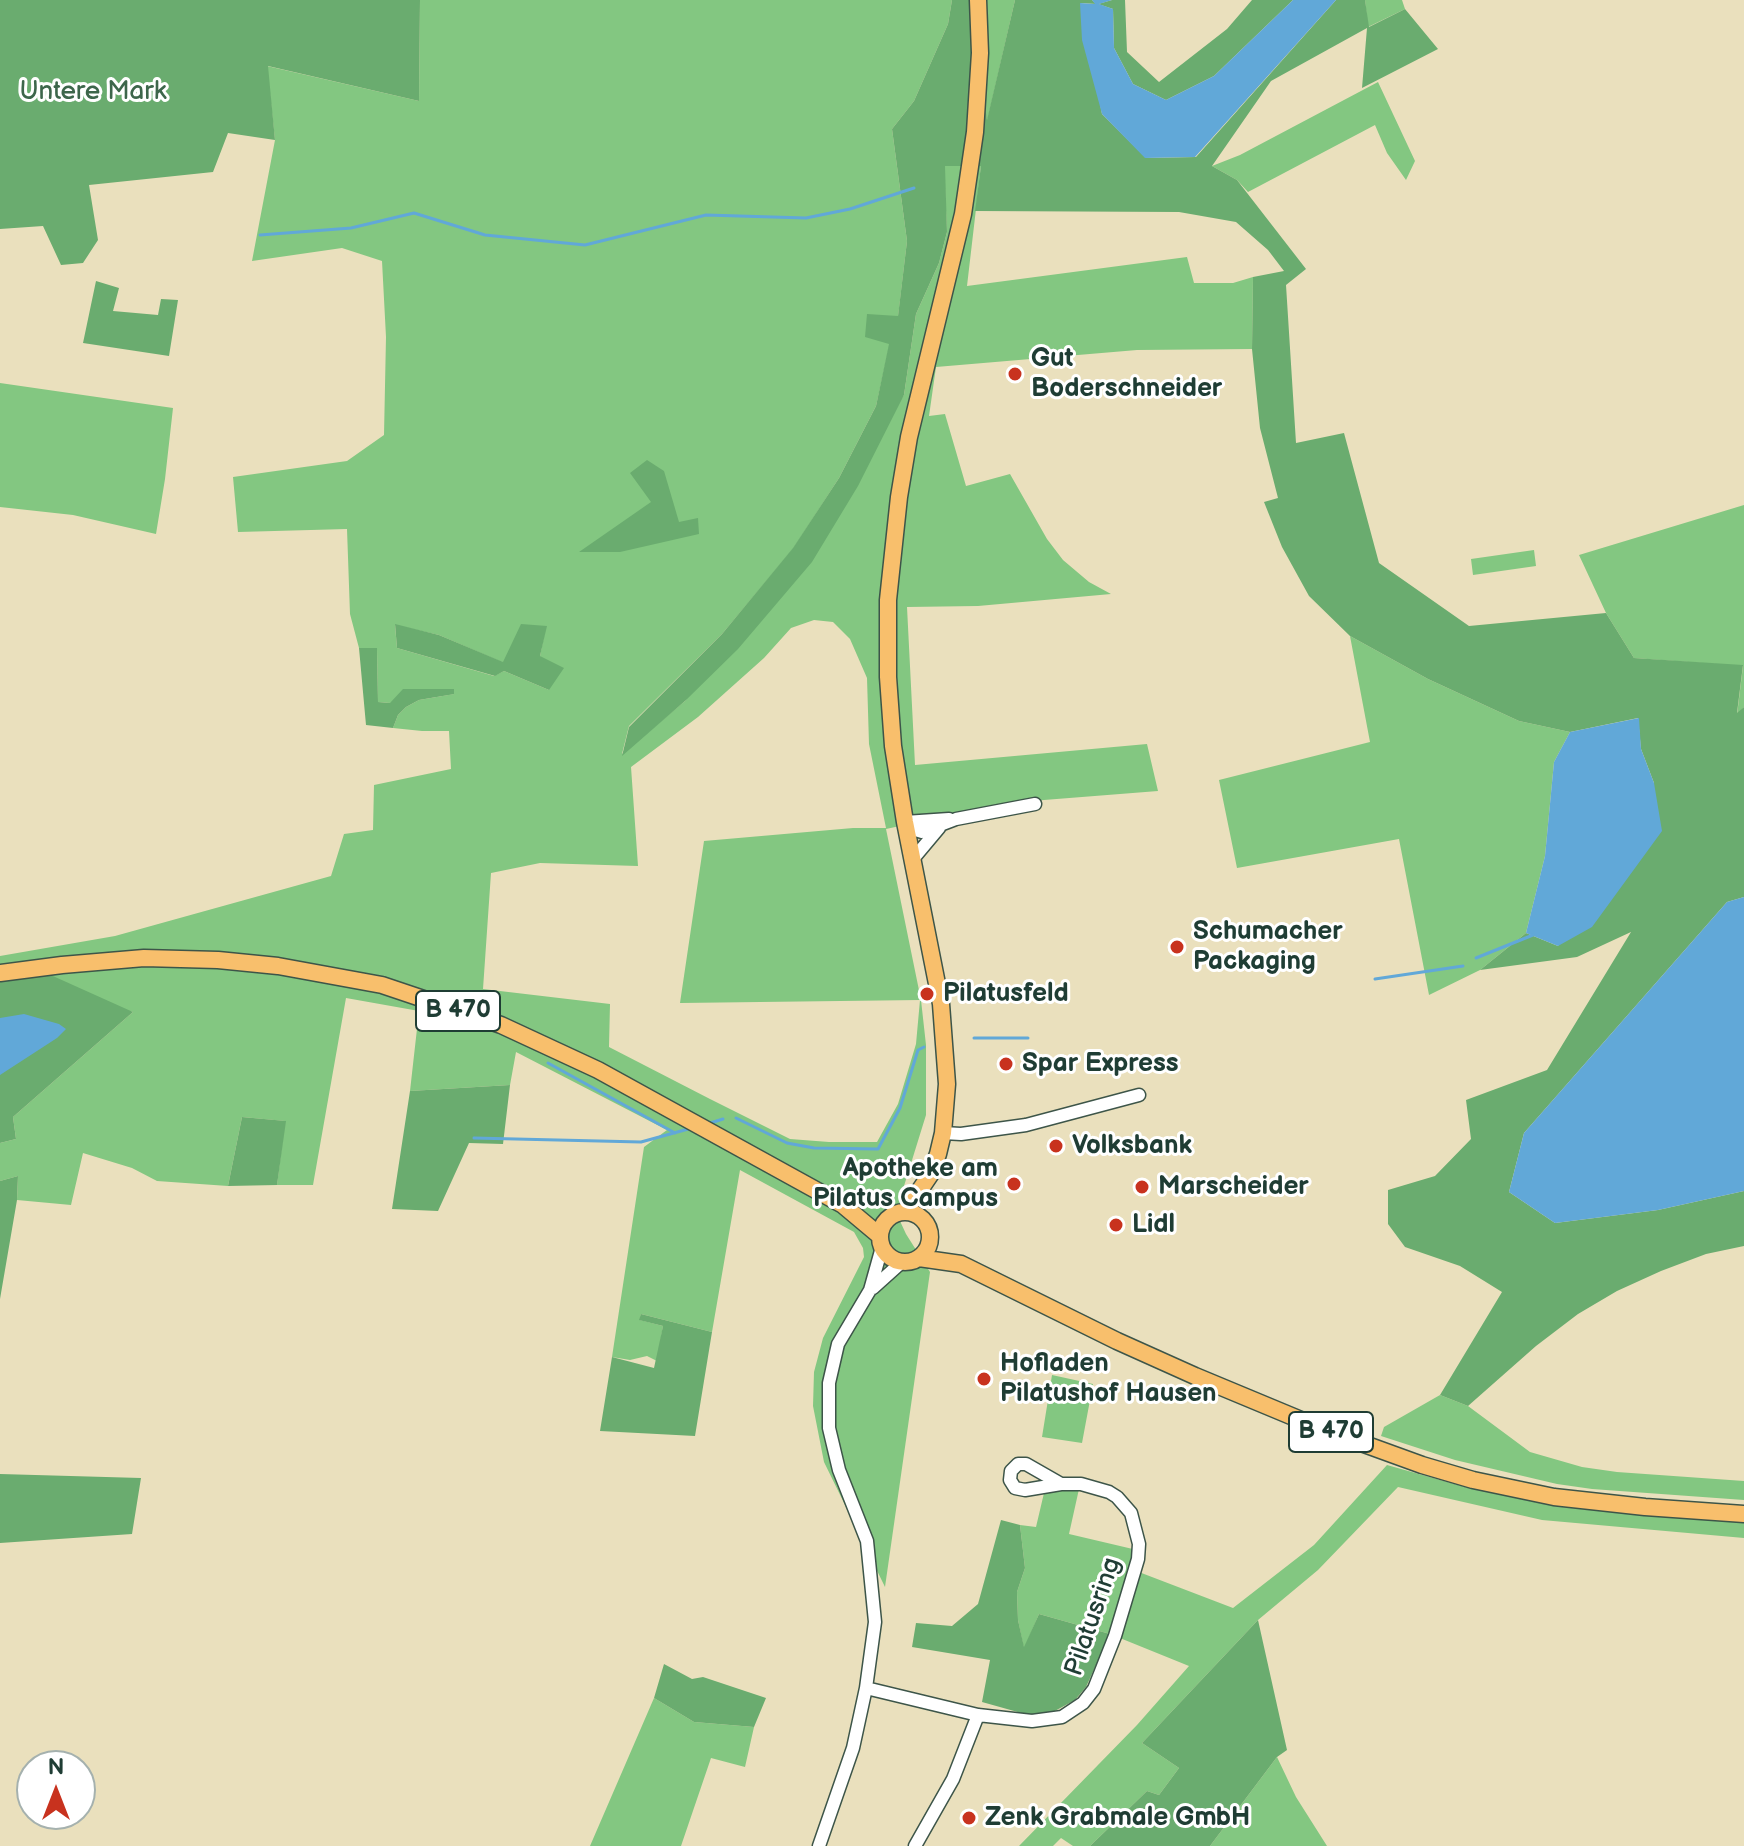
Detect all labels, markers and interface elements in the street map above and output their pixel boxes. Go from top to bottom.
park label: Untere Mark [20,76,166,108]
place label: Gut Boderschneider [1031,343,1222,404]
marker: Gut Boderschneider [1006,365,1024,383]
place label: Schumacher Packaging [1193,916,1343,978]
marker: Schumacher Packaging [1168,938,1186,956]
place label: Pilatusfeld [943,978,1069,1010]
marker: Pilatusfeld [918,985,936,1003]
road number: B 470 [416,991,500,1031]
place label: Spar Express [1022,1048,1179,1080]
marker: Spar Express [997,1055,1015,1073]
place label: Volksbank [1072,1130,1192,1162]
marker: Volksbank [1047,1137,1065,1155]
place label: Apotheke am Pilatus Campus [813,1153,998,1214]
place label: Marscheider [1158,1171,1309,1203]
marker: Apotheke am Pilatus Campus [1005,1175,1023,1193]
marker: Marscheider [1133,1178,1151,1196]
place label: Lidl [1132,1209,1175,1241]
marker: Lidl [1107,1216,1125,1234]
place label: Hofladen Pilatushof Hausen [1000,1348,1217,1410]
marker: Hofladen Pilatushof Hausen [975,1370,993,1388]
road number: B 470 [1289,1412,1373,1452]
street label: Pilatusring [1059,1554,1129,1680]
north arrow [16,1750,96,1830]
text: N [48,1754,64,1781]
place label: Zenk Grabmale GmbH [985,1802,1250,1834]
marker: Zenk Grabmale GmbH [960,1809,978,1827]

